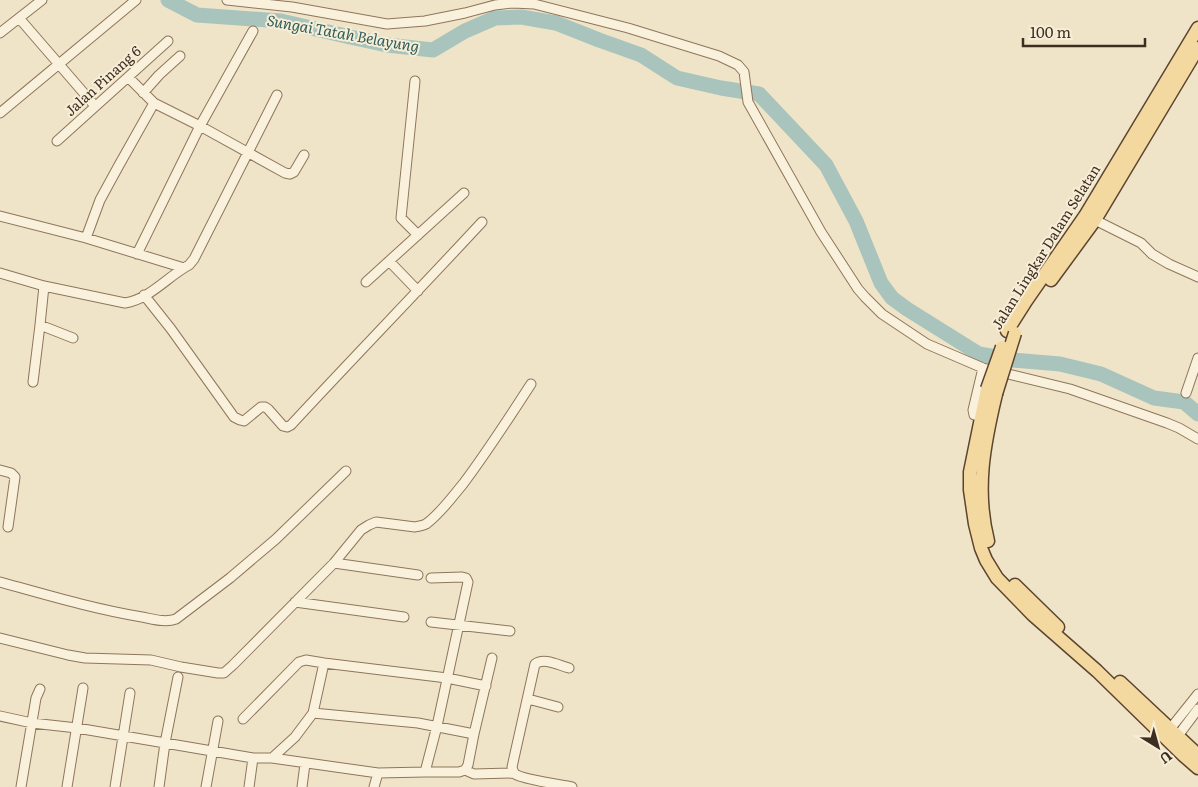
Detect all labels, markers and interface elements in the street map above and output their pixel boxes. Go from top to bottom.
water label: Sungai Tatah Belayung [265,8,421,57]
scale bar [1023,15,1146,47]
text: 100 m [1030,20,1071,43]
street label: Jalan Pinang 6 [60,40,145,120]
street label: Jalan Lingkar Dalam Selatan [986,160,1104,333]
north arrow [1133,722,1183,772]
text: U [1156,747,1177,769]

